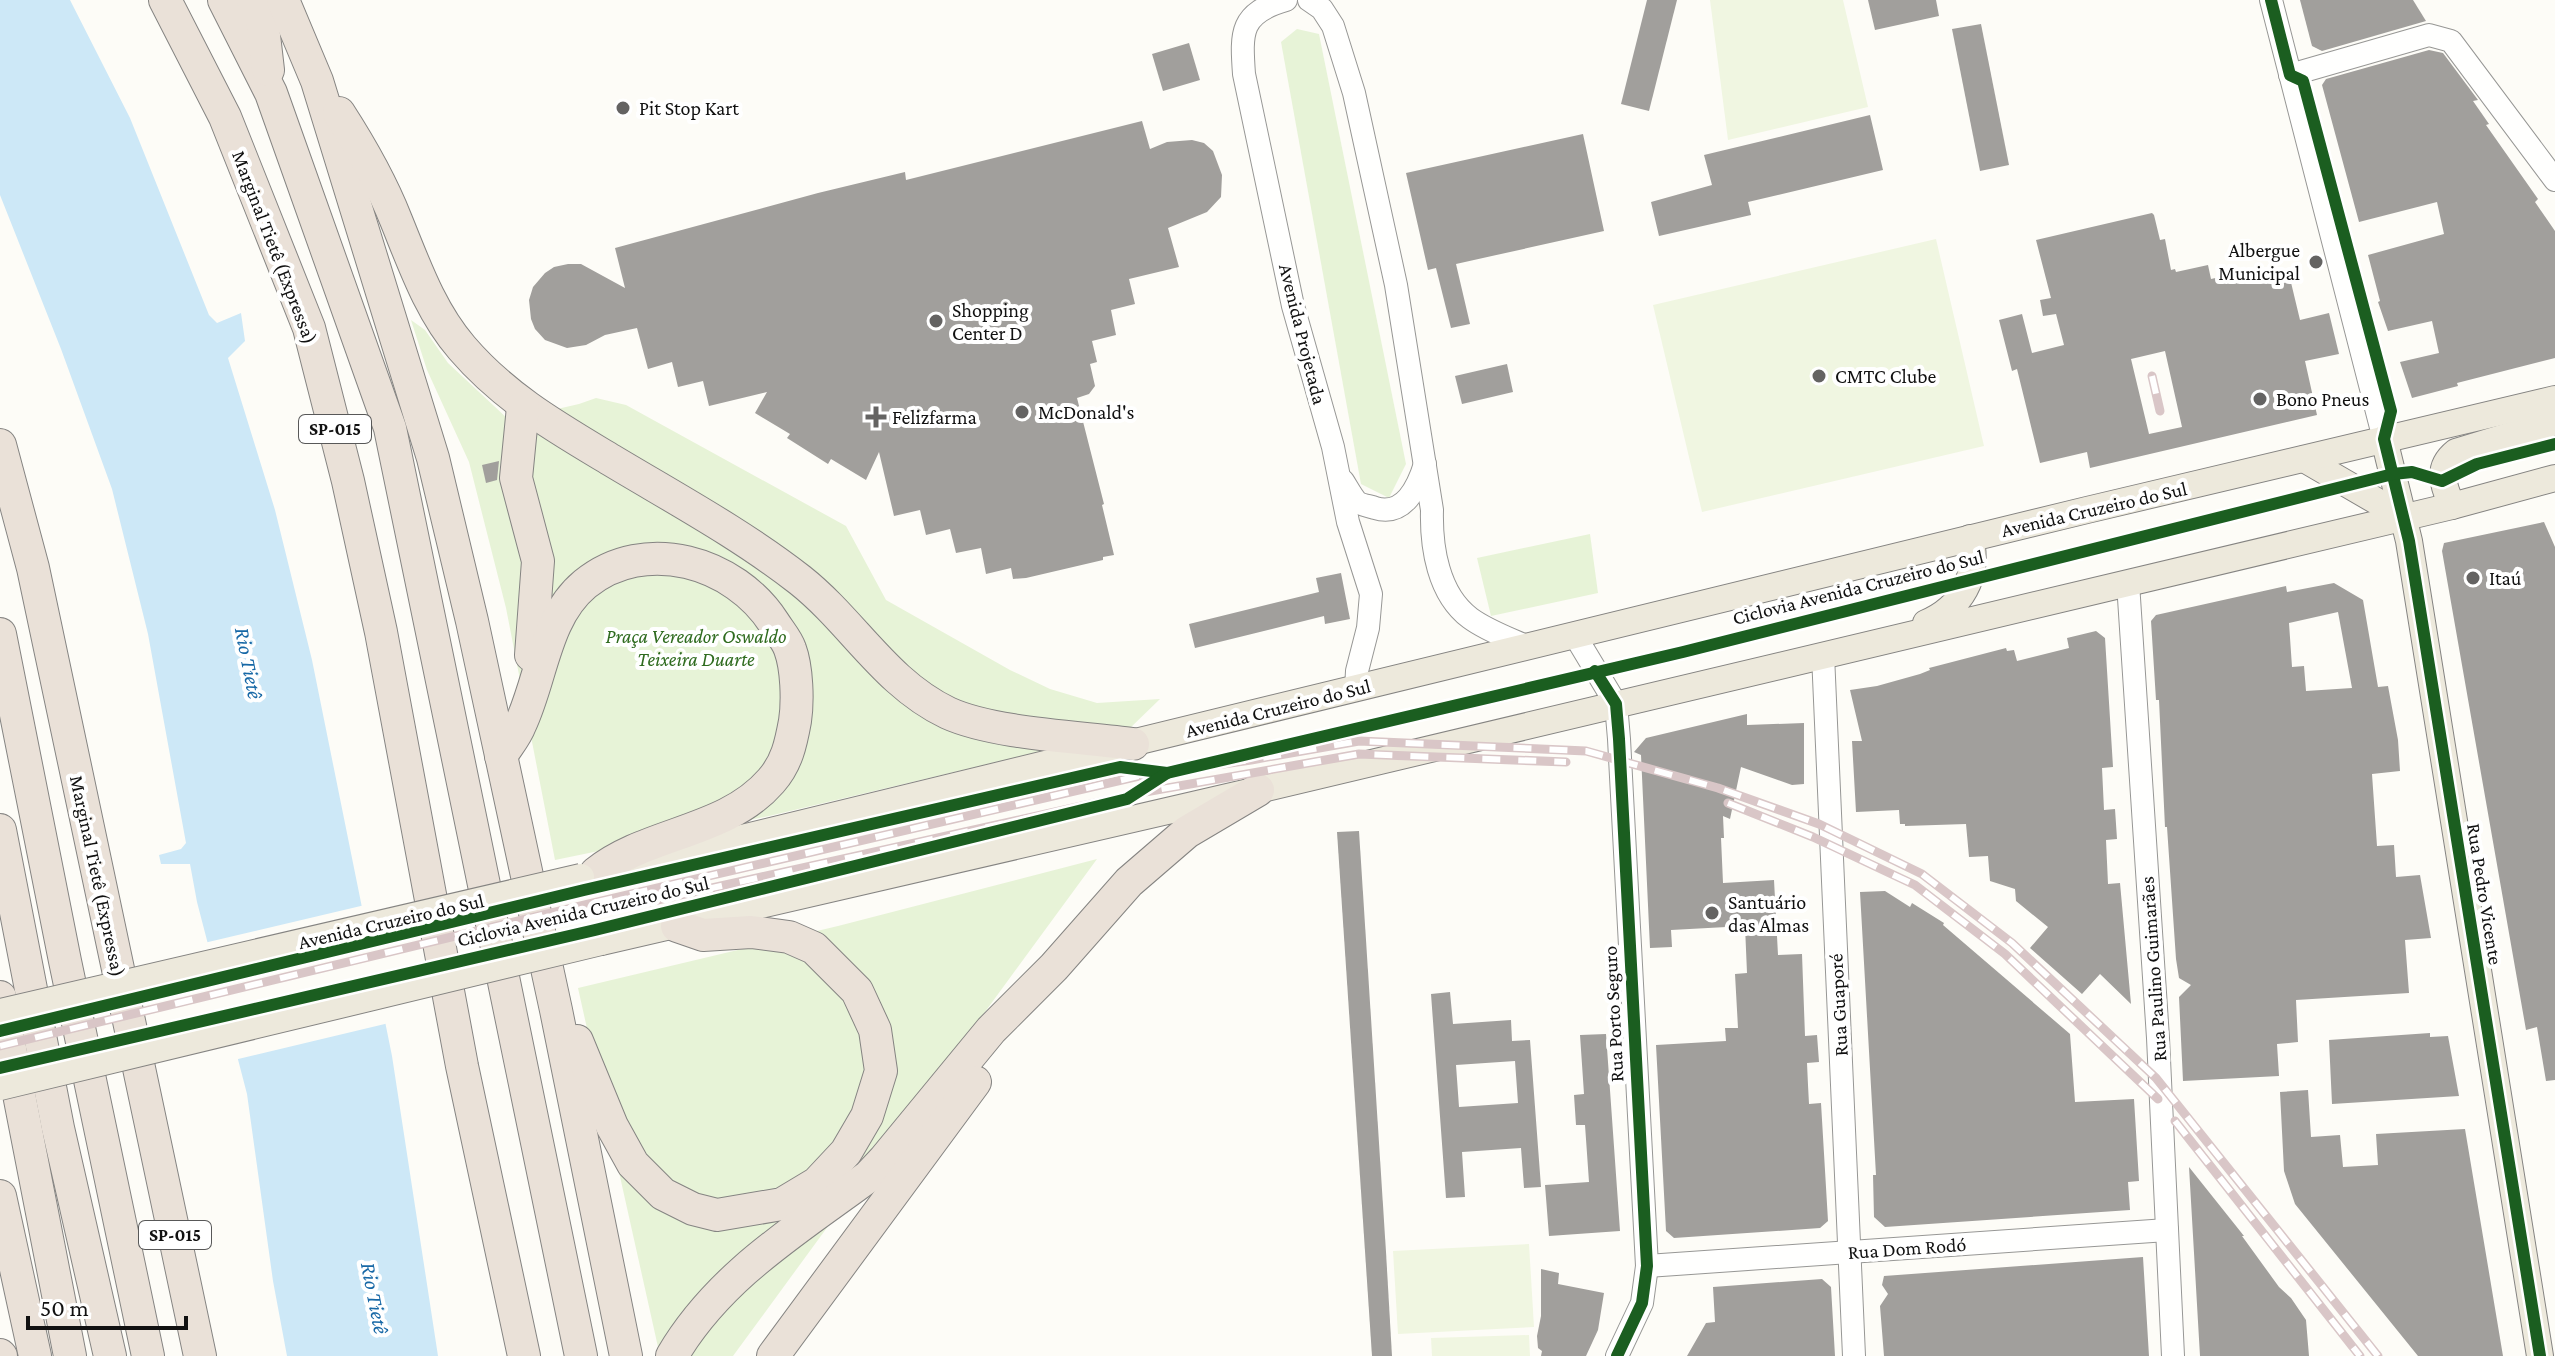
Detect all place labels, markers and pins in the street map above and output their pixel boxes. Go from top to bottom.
place label: Pit Stop Kart [639,97,739,120]
marker: Pit Stop Kart [614,99,632,117]
place label: Albergue Municipal [2218,239,2300,285]
marker: Albergue Municipal [2307,253,2325,271]
place label: Shopping Center D [952,299,1029,344]
marker: Shopping Center D [927,312,945,330]
place label: CMTC Clube [1835,365,1937,387]
marker: CMTC Clube [1810,367,1828,385]
place label: Bono Pneus [2276,388,2369,410]
marker: Bono Pneus [2251,390,2269,408]
place label: McDonald's [1038,401,1134,423]
marker: McDonald's [1013,403,1031,421]
place label: Felizfarma [892,406,977,428]
marker: Felizfarma [867,408,885,426]
place label: Itaú [2489,567,2522,589]
marker: Itaú [2464,569,2482,587]
place label: Santuário das Almas [1728,891,1809,936]
marker: Santuário das Almas [1703,904,1721,922]

